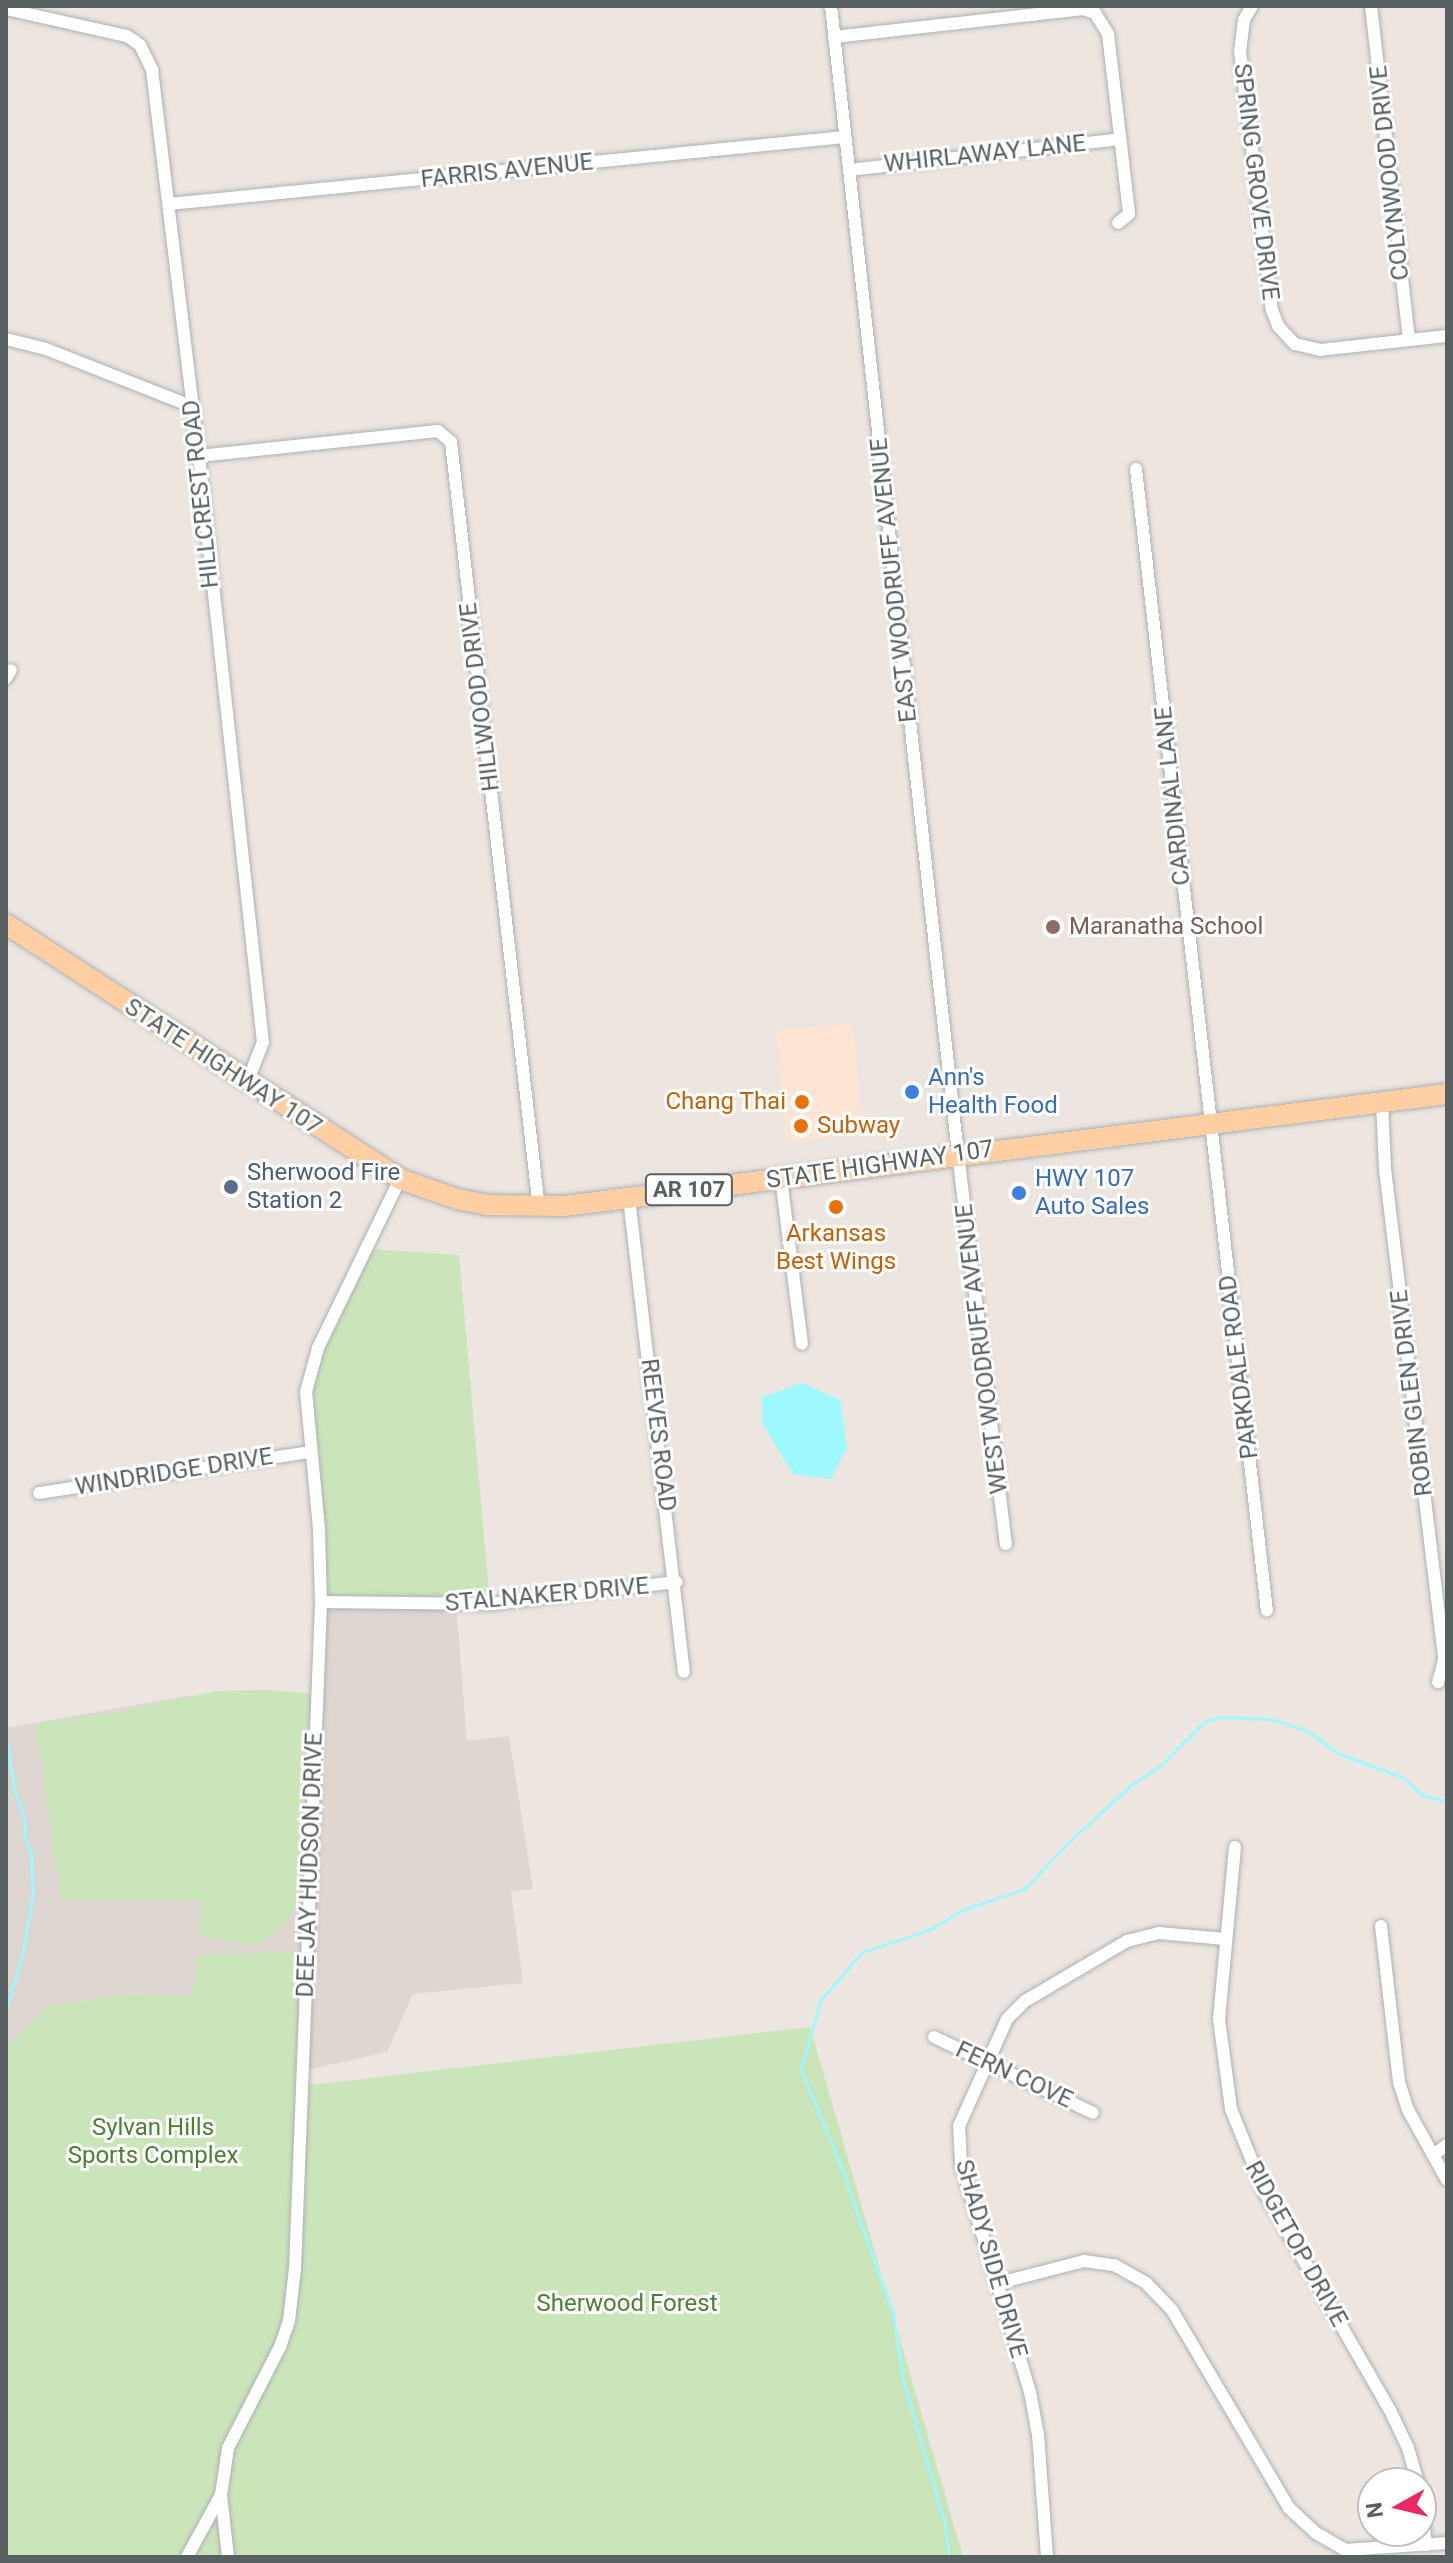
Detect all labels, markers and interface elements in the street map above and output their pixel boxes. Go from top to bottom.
street label: SPRING GROVE DRIVE [1227,62,1285,302]
street label: COLYNWOOD DRIVE [1364,64,1416,282]
street label: WHIRLAWAY LANE [883,129,1087,179]
street label: FARRIS AVENUE [419,148,595,194]
street label: HILLCREST ROAD [177,398,225,590]
street label: EAST WOODRUFF AVENUE [865,436,923,724]
street label: HILLWOOD DRIVE [454,601,506,793]
street label: CARDINAL LANE [1149,705,1197,887]
place label: Maranatha School [1069,913,1263,941]
marker: Maranatha School [1044,918,1062,936]
street label: STATE HIGHWAY 107 [119,993,327,1141]
place label: Ann's Health Food [928,1064,1058,1120]
marker: Ann's Health Food [903,1083,921,1101]
place label: Chang Thai [665,1088,786,1116]
marker: Chang Thai [793,1093,811,1111]
place label: Subway [817,1112,900,1140]
marker: Subway [792,1117,810,1135]
street label: STATE HIGHWAY 107 [765,1135,995,1195]
place label: Sherwood Fire Station 2 [247,1159,400,1215]
place label: HWY 107 Auto Sales [1035,1165,1149,1221]
road number: AR 107 [643,1172,735,1208]
marker: Sherwood Fire Station 2 [222,1178,240,1196]
marker: HWY 107 Auto Sales [1010,1184,1028,1202]
marker: Arkansas Best Wings [827,1198,845,1216]
street label: WEST WOODRUFF AVENUE [950,1202,1014,1496]
place label: Arkansas Best Wings [776,1220,896,1276]
street label: PARKDALE ROAD [1213,1273,1265,1461]
street label: ROBIN GLEN DRIVE [1385,1288,1439,1498]
street label: REEVES ROAD [634,1357,682,1513]
street label: WINDRIDGE DRIVE [73,1442,275,1502]
street label: STALNAKER DRIVE [444,1572,650,1618]
street label: DEE JAY HUDSON DRIVE [291,1732,329,1998]
street label: FERN COVE [951,2035,1077,2115]
park label: Sylvan Hills Sports Complex [68,2114,238,2170]
street label: RIDGETOP DRIVE [1239,2156,1353,2332]
street label: SHADY SIDE DRIVE [949,2157,1033,2361]
park label: Sherwood Forest [536,2290,718,2318]
north arrow [1357,2467,1437,2547]
text: N [1361,2501,1388,2520]

